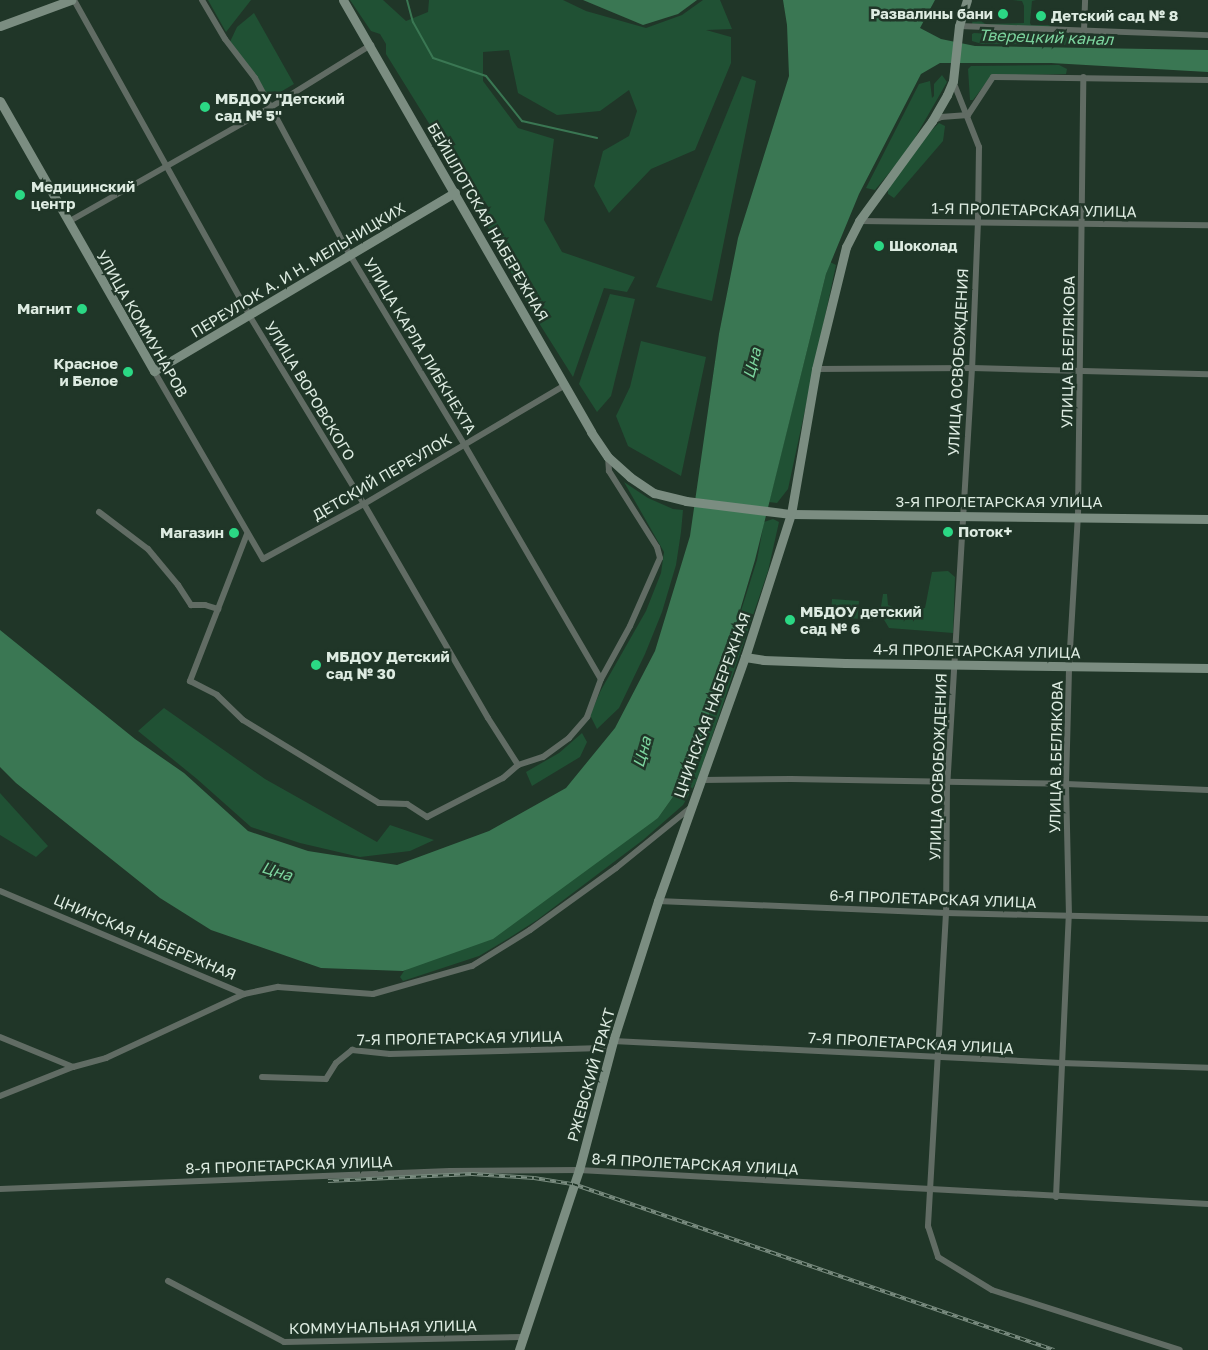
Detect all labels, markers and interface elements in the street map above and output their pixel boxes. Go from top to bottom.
place label: Развалины бани [870,5,993,23]
place label: Детский сад № 8 [1051,7,1178,25]
marker: Развалины бани [997,8,1009,20]
marker: Детский сад № 8 [1035,10,1047,22]
water label: Тверецкий канал [978,25,1114,49]
place label: МБДОУ "Детский сад № 5" [215,89,345,124]
marker: МБДОУ "Детский сад № 5" [199,101,211,113]
street label: БЕЙШЛОТСКАЯ НАБЕРЕЖНАЯ [424,119,552,325]
place label: Медицинский центр [31,177,135,212]
marker: Медицинский центр [13,188,27,202]
street label: ПЕРЕУЛОК А. И Н. МЕЛЬНИЦКИХ [188,199,408,341]
street label: 1-Я ПРОЛЕТАРСКАЯ УЛИЦА [931,199,1137,221]
place label: Шоколад [889,237,957,255]
marker: Шоколад [873,240,885,252]
street label: УЛИЦА КОММУНАРОВ [93,247,191,401]
street label: УЛИЦА КАРЛА ЛИБКНЕХТА [360,255,480,437]
street label: УЛИЦА ОСВОБОЖДЕНИЯ [944,268,972,456]
street label: УЛИЦА В.БЕЛЯКОВА [1058,276,1078,428]
place label: Магнит [17,300,72,318]
marker: Магнит [76,303,88,315]
street label: УЛИЦА ВОРОВСКОГО [261,318,359,464]
water label: Цна [739,346,765,380]
place label: Красное и Белое [53,354,118,389]
marker: Красное и Белое [122,366,134,378]
street label: ДЕТСКИЙ ПЕРЕУЛОК [309,430,455,524]
street label: 3-Я ПРОЛЕТАРСКАЯ УЛИЦА [896,493,1102,511]
place label: Поток+ [958,523,1012,541]
place label: Магазин [160,524,224,542]
marker: Поток+ [942,526,954,538]
marker: Магазин [228,527,240,539]
place label: МБДОУ детский сад № 6 [800,602,922,637]
street label: ЦНИНСКАЯ НАБЕРЕЖНАЯ [670,610,754,800]
marker: МБДОУ детский сад № 6 [784,614,796,626]
street label: 4-Я ПРОЛЕТАРСКАЯ УЛИЦА [873,640,1081,662]
place label: МБДОУ Детский сад № 30 [326,647,450,682]
marker: МБДОУ Детский сад № 30 [310,659,322,671]
street label: УЛИЦА ОСВОБОЖДЕНИЯ [926,673,950,861]
street label: УЛИЦА В.БЕЛЯКОВА [1046,681,1066,833]
water label: Цна [628,734,656,770]
water label: Цна [259,857,295,885]
street label: 6-Я ПРОЛЕТАРСКАЯ УЛИЦА [829,886,1037,912]
street label: ЦНИНСКАЯ НАБЕРЕЖНАЯ [51,890,239,984]
street label: РЖЕВСКИЙ ТРАКТ [563,1006,619,1144]
street label: 7-Я ПРОЛЕТАРСКАЯ УЛИЦА [357,1027,563,1049]
street label: 7-Я ПРОЛЕТАРСКАЯ УЛИЦА [808,1029,1014,1057]
street label: 8-Я ПРОЛЕТАРСКАЯ УЛИЦА [591,1150,799,1178]
street label: 8-Я ПРОЛЕТАРСКАЯ УЛИЦА [185,1152,393,1178]
street label: КОММУНАЛЬНАЯ УЛИЦА [289,1316,477,1338]

